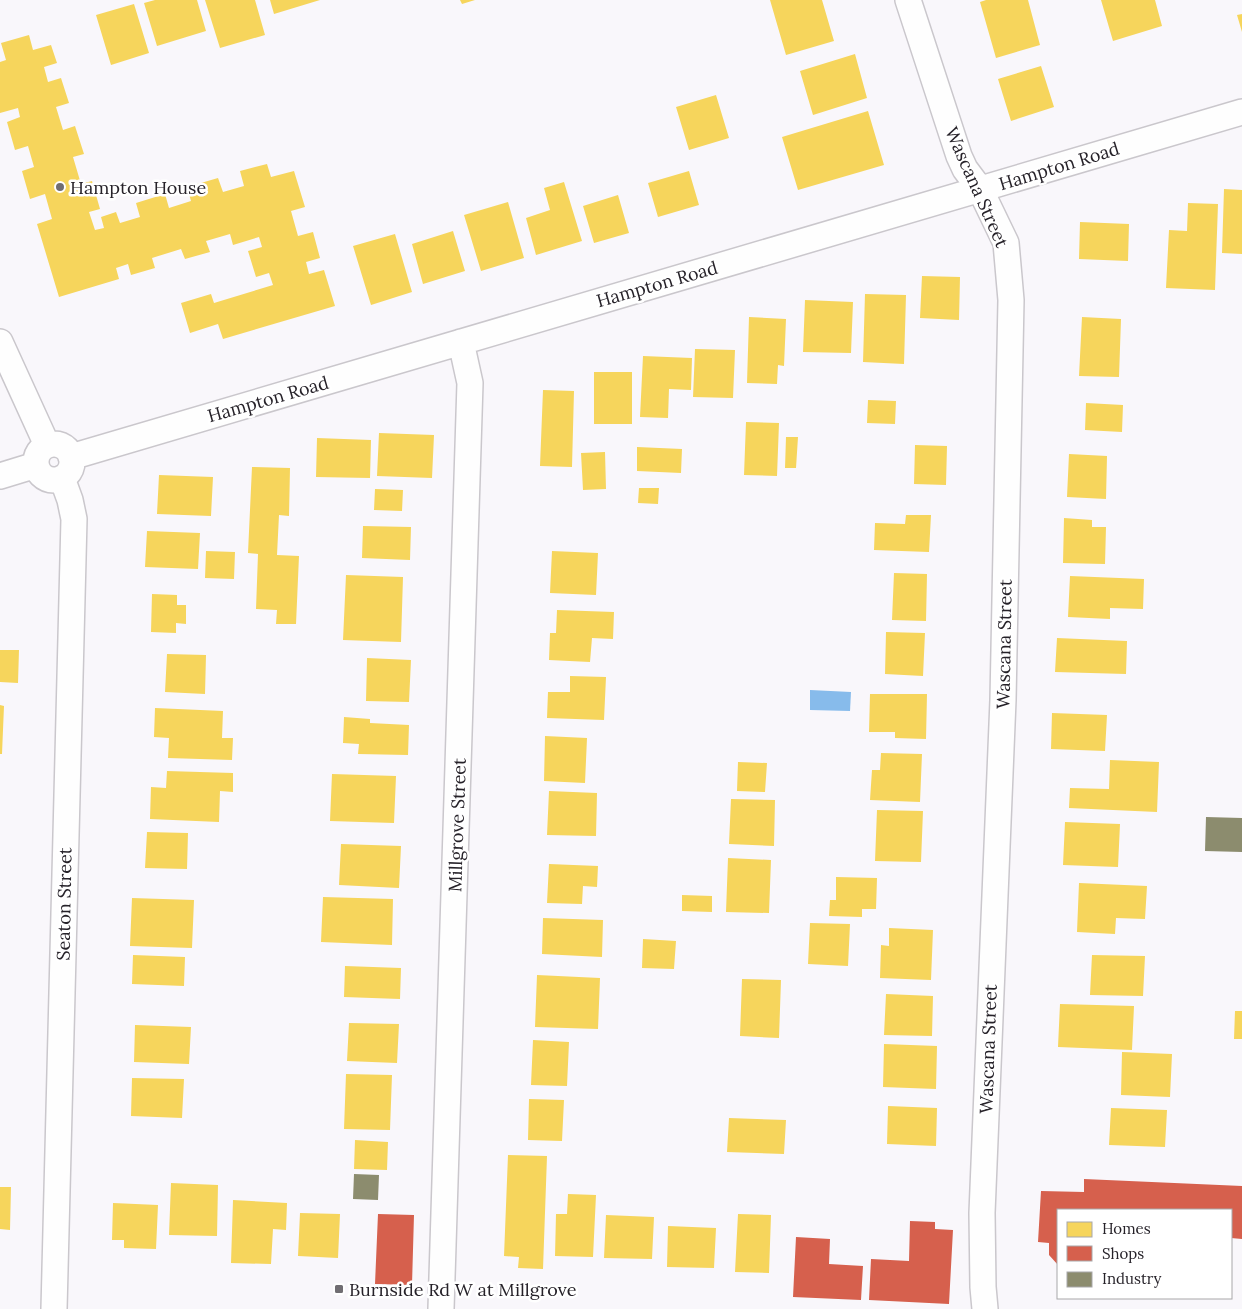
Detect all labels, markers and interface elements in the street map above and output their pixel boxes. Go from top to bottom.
street label: Wascana Street [940,123,1014,251]
street label: Hampton Road [996,137,1122,195]
place label: Hampton House [70,176,206,199]
marker: Hampton House [54,181,66,193]
street label: Hampton Road [594,256,720,312]
street label: Hampton Road [205,371,331,427]
street label: Wascana Street [991,579,1017,709]
street label: Millgrove Street [443,758,471,892]
street label: Seaton Street [52,847,76,961]
street label: Wascana Street [974,984,1002,1114]
legend [1057,1209,1232,1299]
text: Homes [1102,1219,1151,1238]
text: Shops [1102,1244,1144,1263]
text: Industry [1102,1269,1161,1288]
place label: Burnside Rd W at Millgrove [349,1278,577,1301]
marker: Burnside Rd W at Millgrove [333,1283,345,1295]

